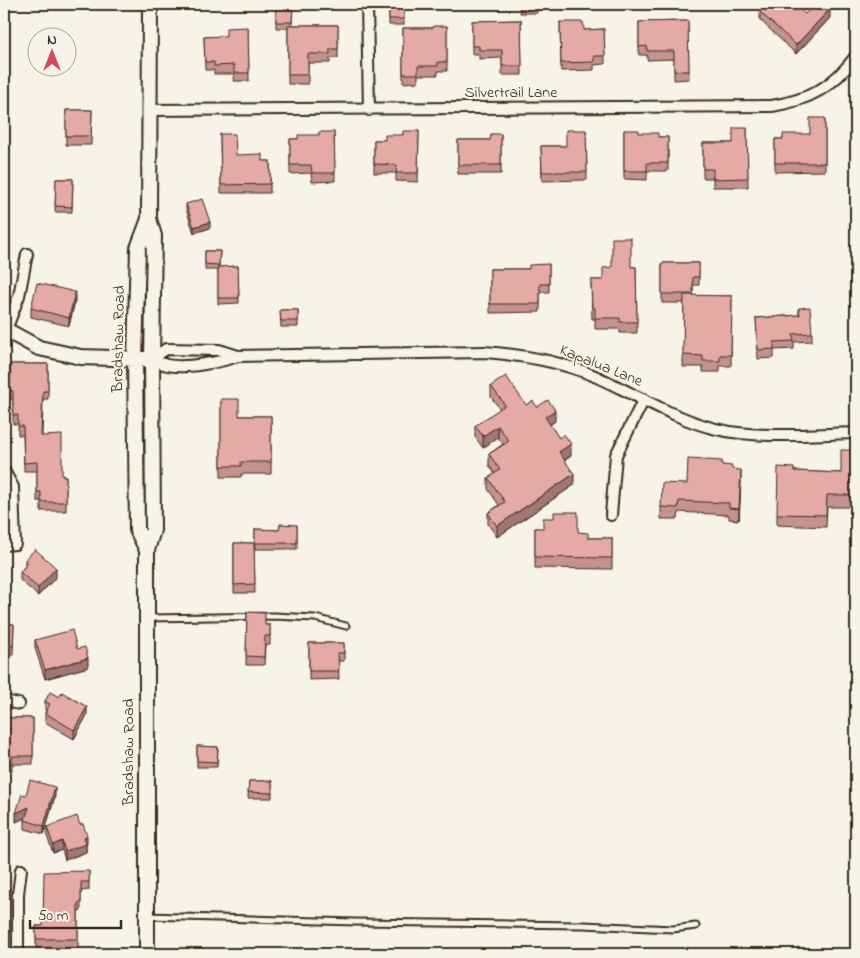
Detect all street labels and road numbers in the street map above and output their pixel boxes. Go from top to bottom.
street label: Silvertrail Lane [465,81,558,105]
street label: Bradshaw Road [106,285,132,394]
street label: Kapalua Lane [556,338,647,394]
street label: Bradshaw Road [117,698,141,807]

